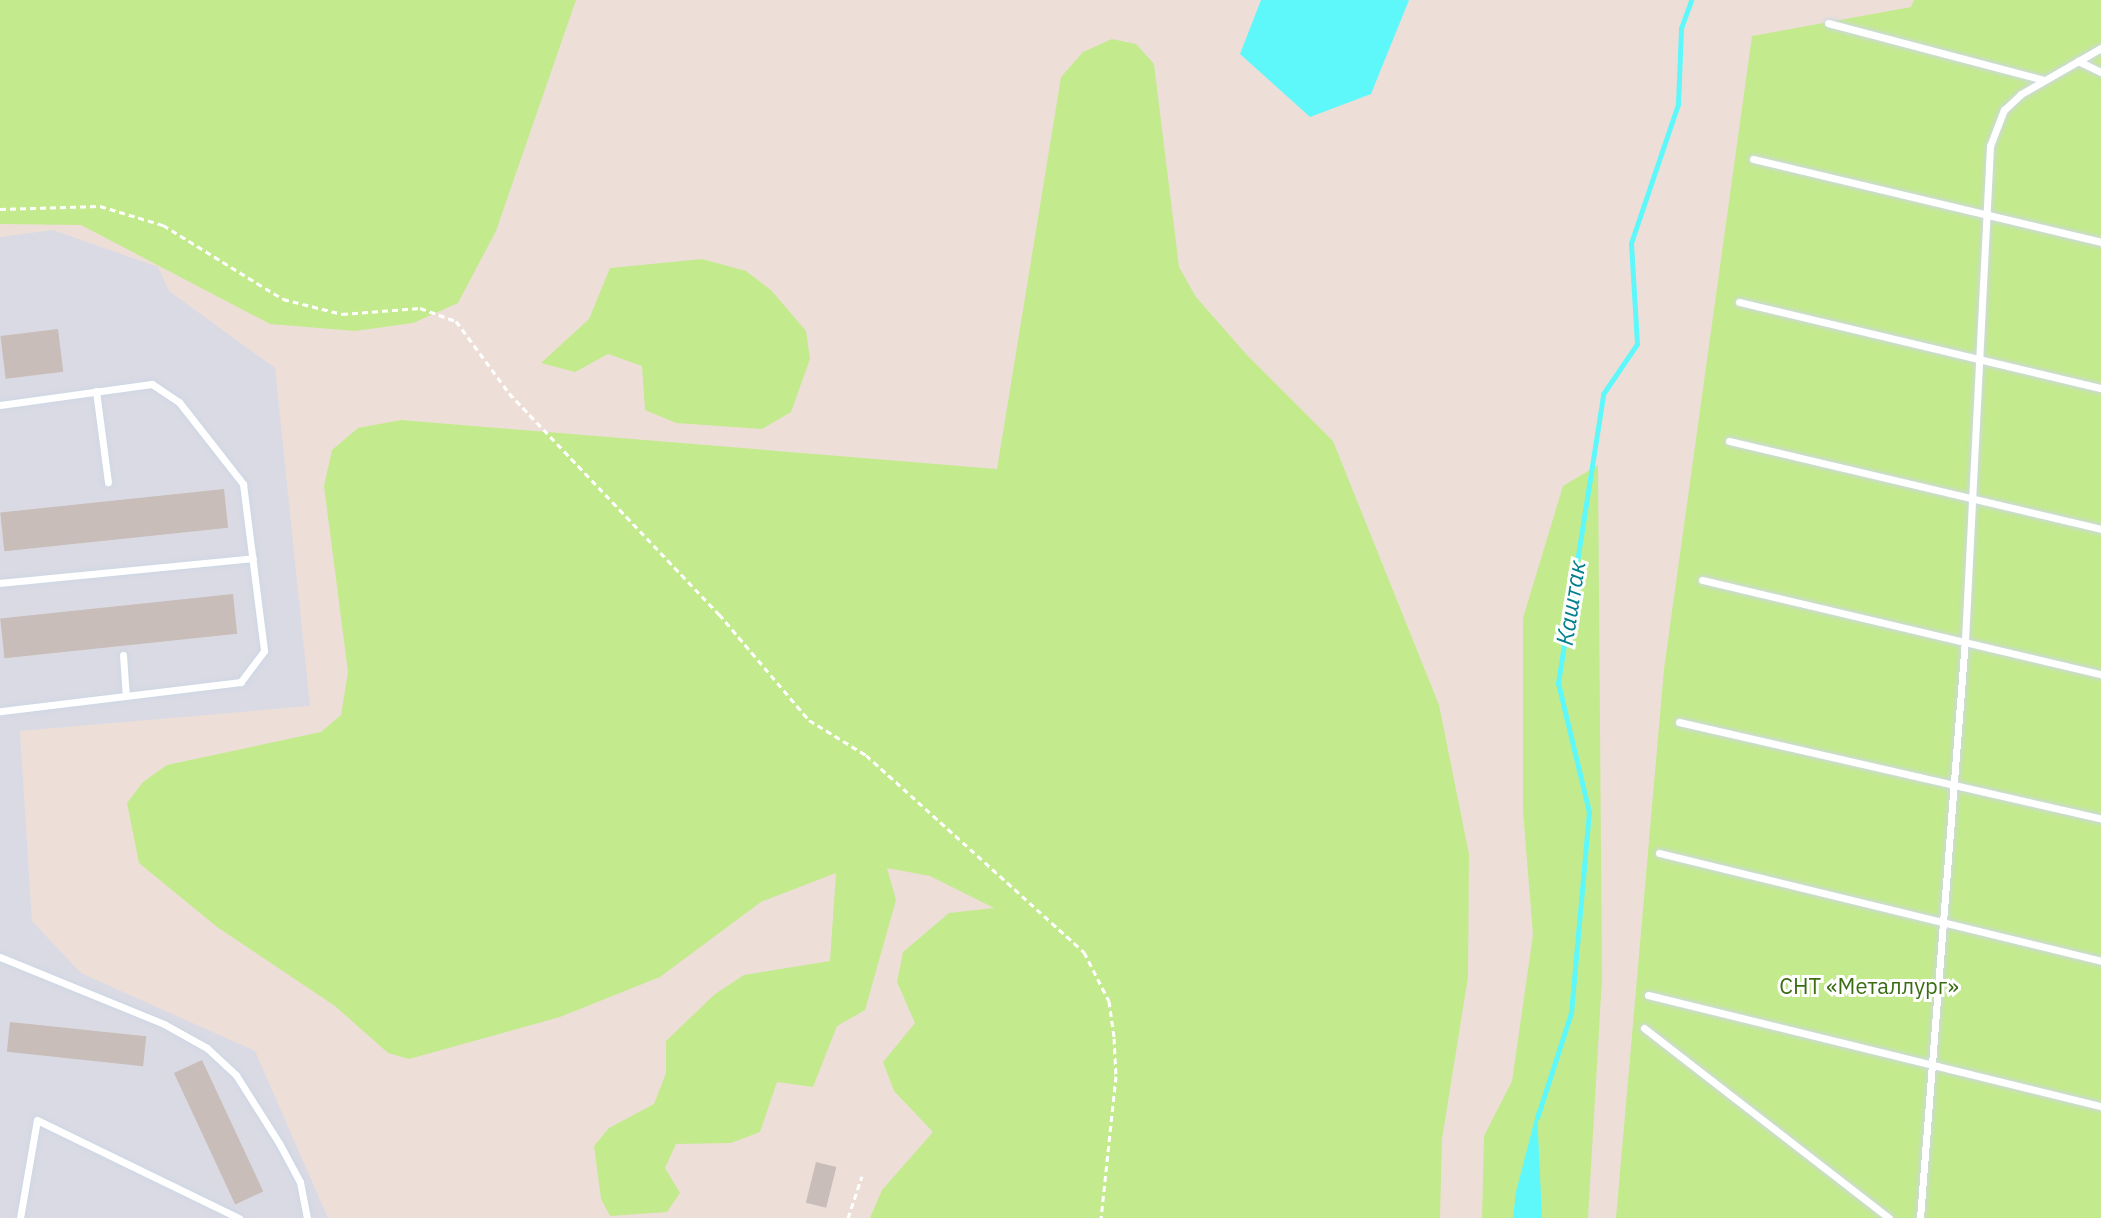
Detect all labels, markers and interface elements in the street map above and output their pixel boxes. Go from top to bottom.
water label: Каштак [1550,559,1592,647]
park label: СНТ «Металлург» [1779,973,1959,999]

